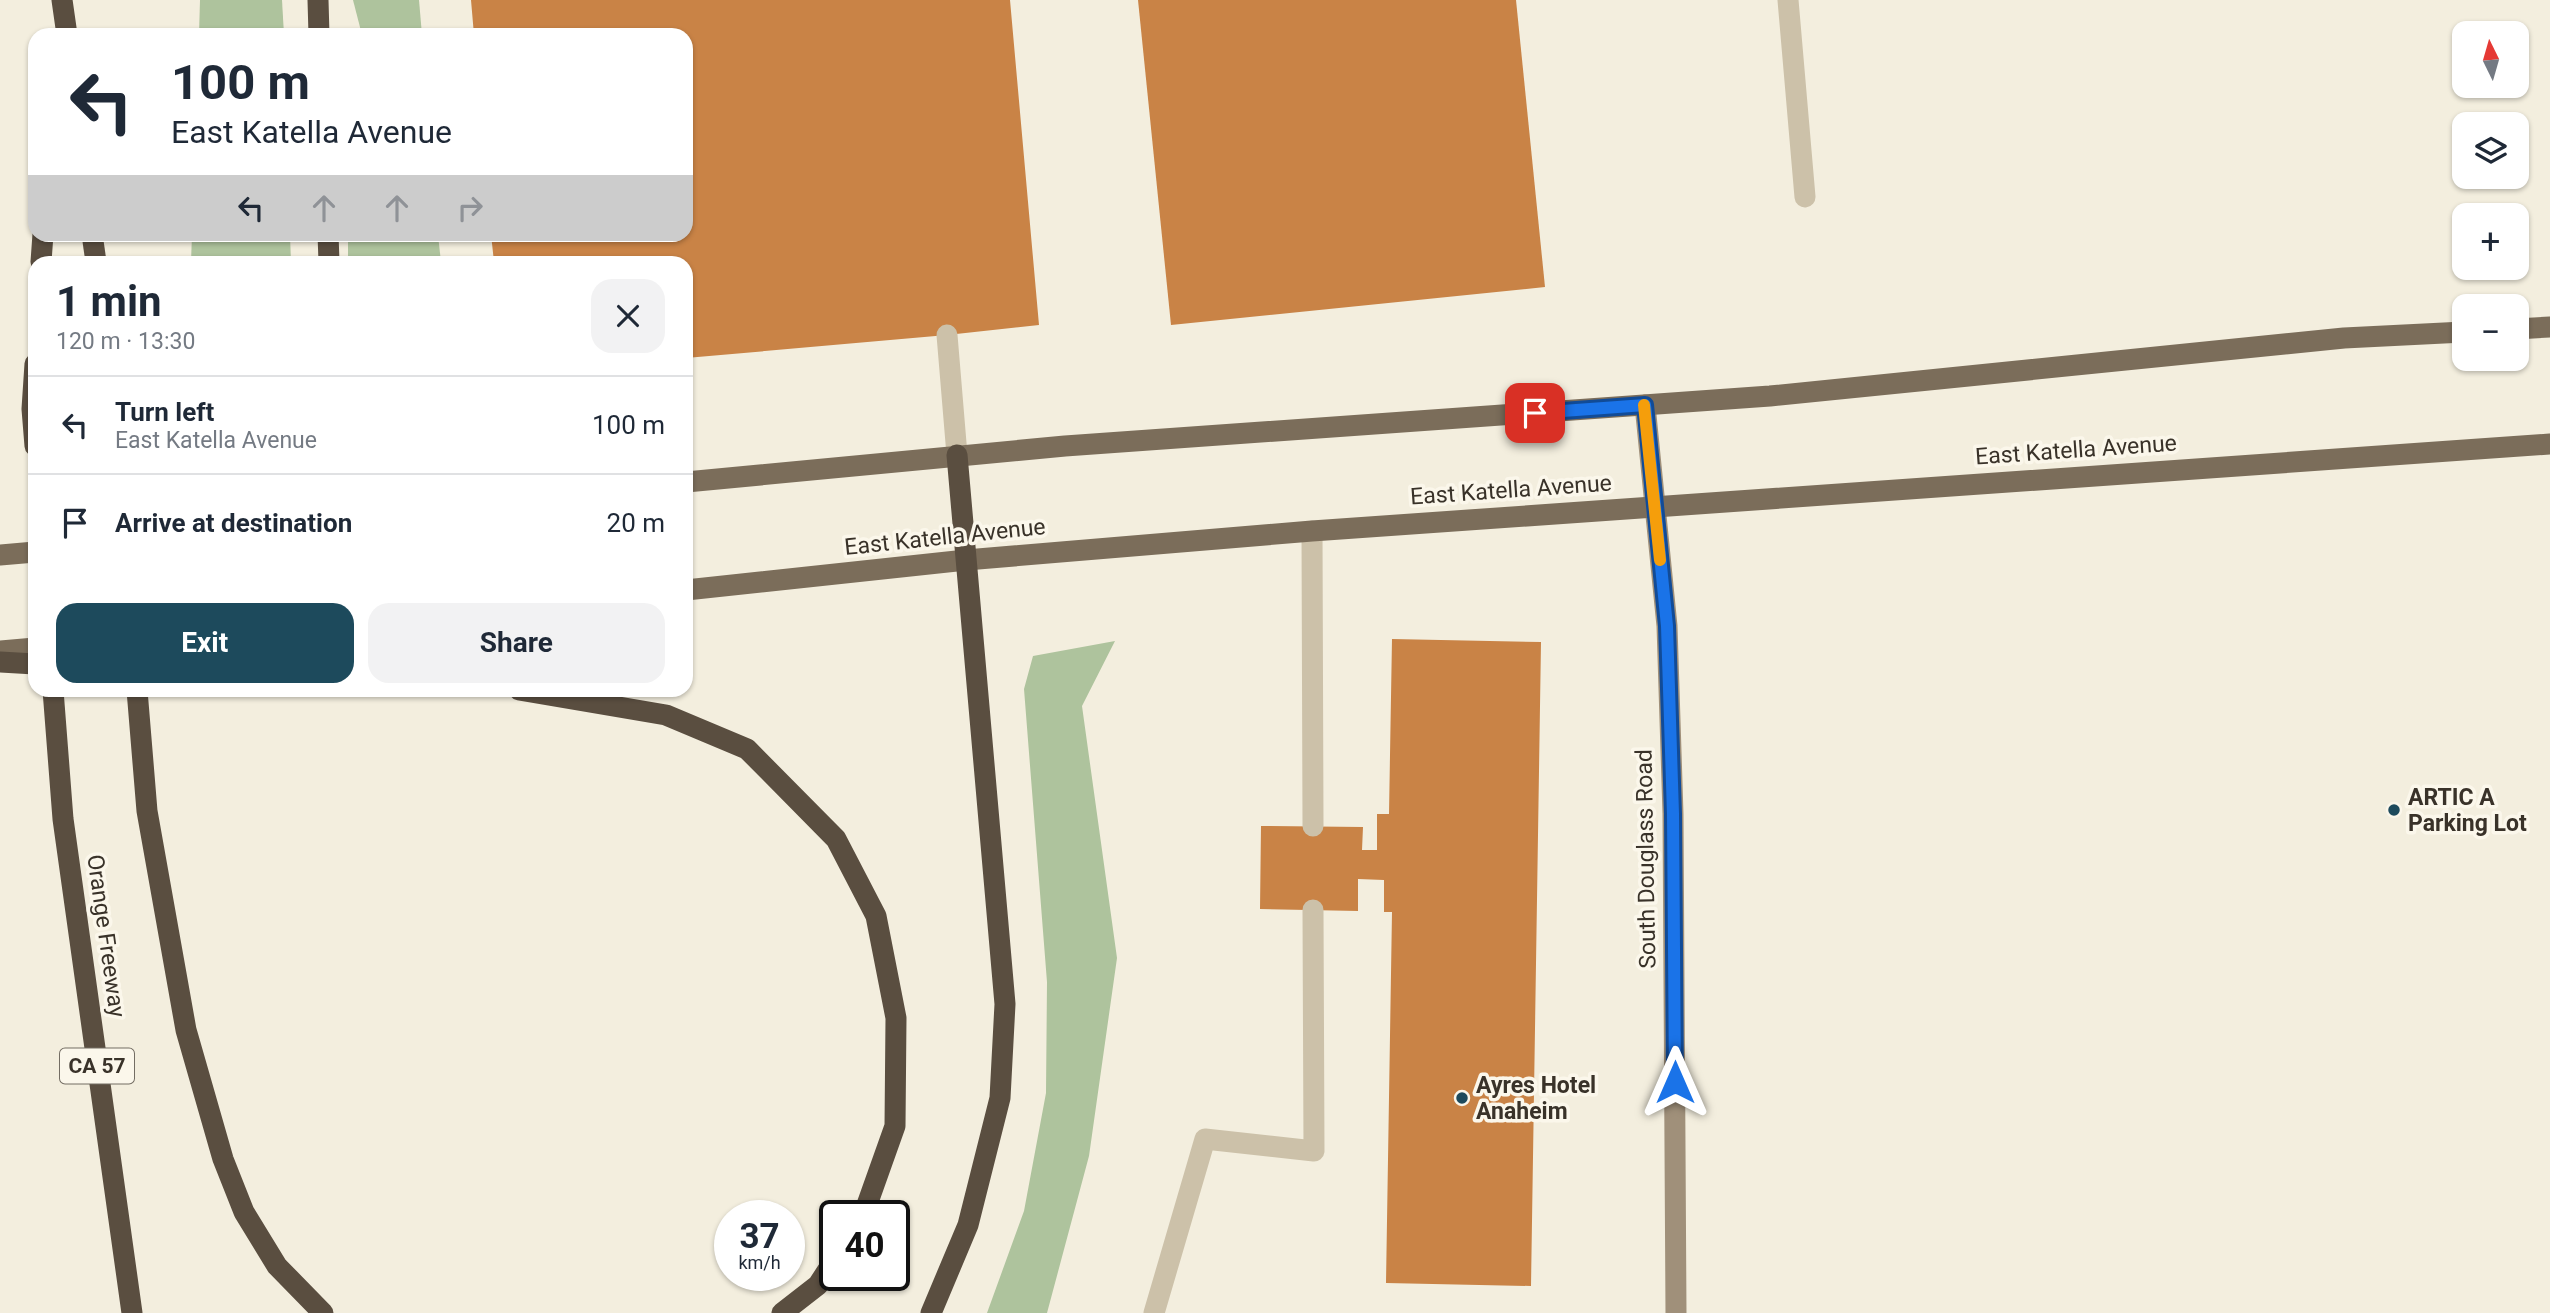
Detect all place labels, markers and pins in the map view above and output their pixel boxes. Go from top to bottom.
pin [1505,383,1565,443]
place label: ARTIC A Parking Lot [2408,784,2527,837]
marker: ARTIC A Parking Lot [2386,802,2402,818]
place label: Ayres Hotel Anaheim [1476,1072,1596,1125]
marker: Ayres Hotel Anaheim [1454,1090,1470,1106]

